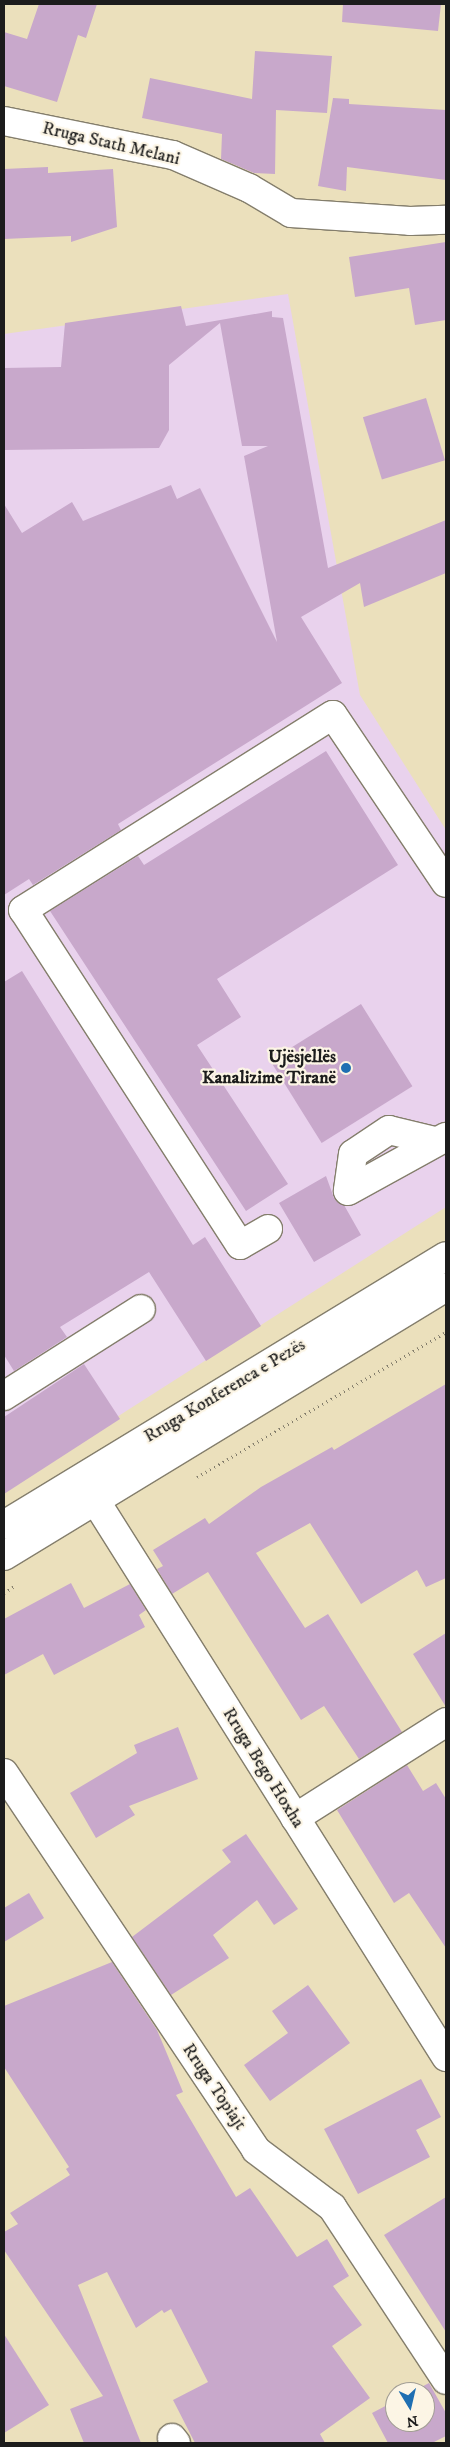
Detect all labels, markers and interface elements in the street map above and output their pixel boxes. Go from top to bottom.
street label: Rruga Stath Melani [40,118,182,170]
place label: Ujësjellës Kanalizime Tiranë [202,1047,336,1090]
marker: Ujësjellës Kanalizime Tiranë [340,1062,352,1074]
street label: Rruga Konferenca e Pezës [140,1334,310,1448]
street label: Rruga Bego Hoxha [217,1704,309,1832]
street label: Rruga Topiajt [177,2040,251,2134]
north arrow [385,2382,435,2432]
text: N [405,2411,419,2431]

